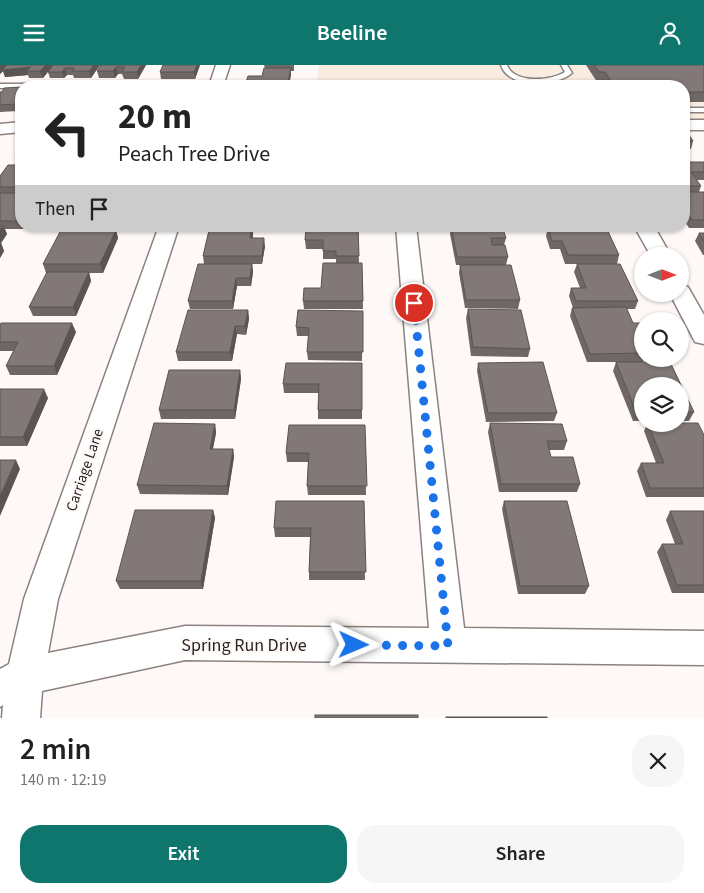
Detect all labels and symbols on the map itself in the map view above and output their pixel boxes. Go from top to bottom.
north arrow [634,247,689,303]
pin [393,282,435,324]
street label: Carriage Lane [61,426,109,514]
position arrow [327,618,379,670]
street label: Spring Run Drive [181,633,307,658]

